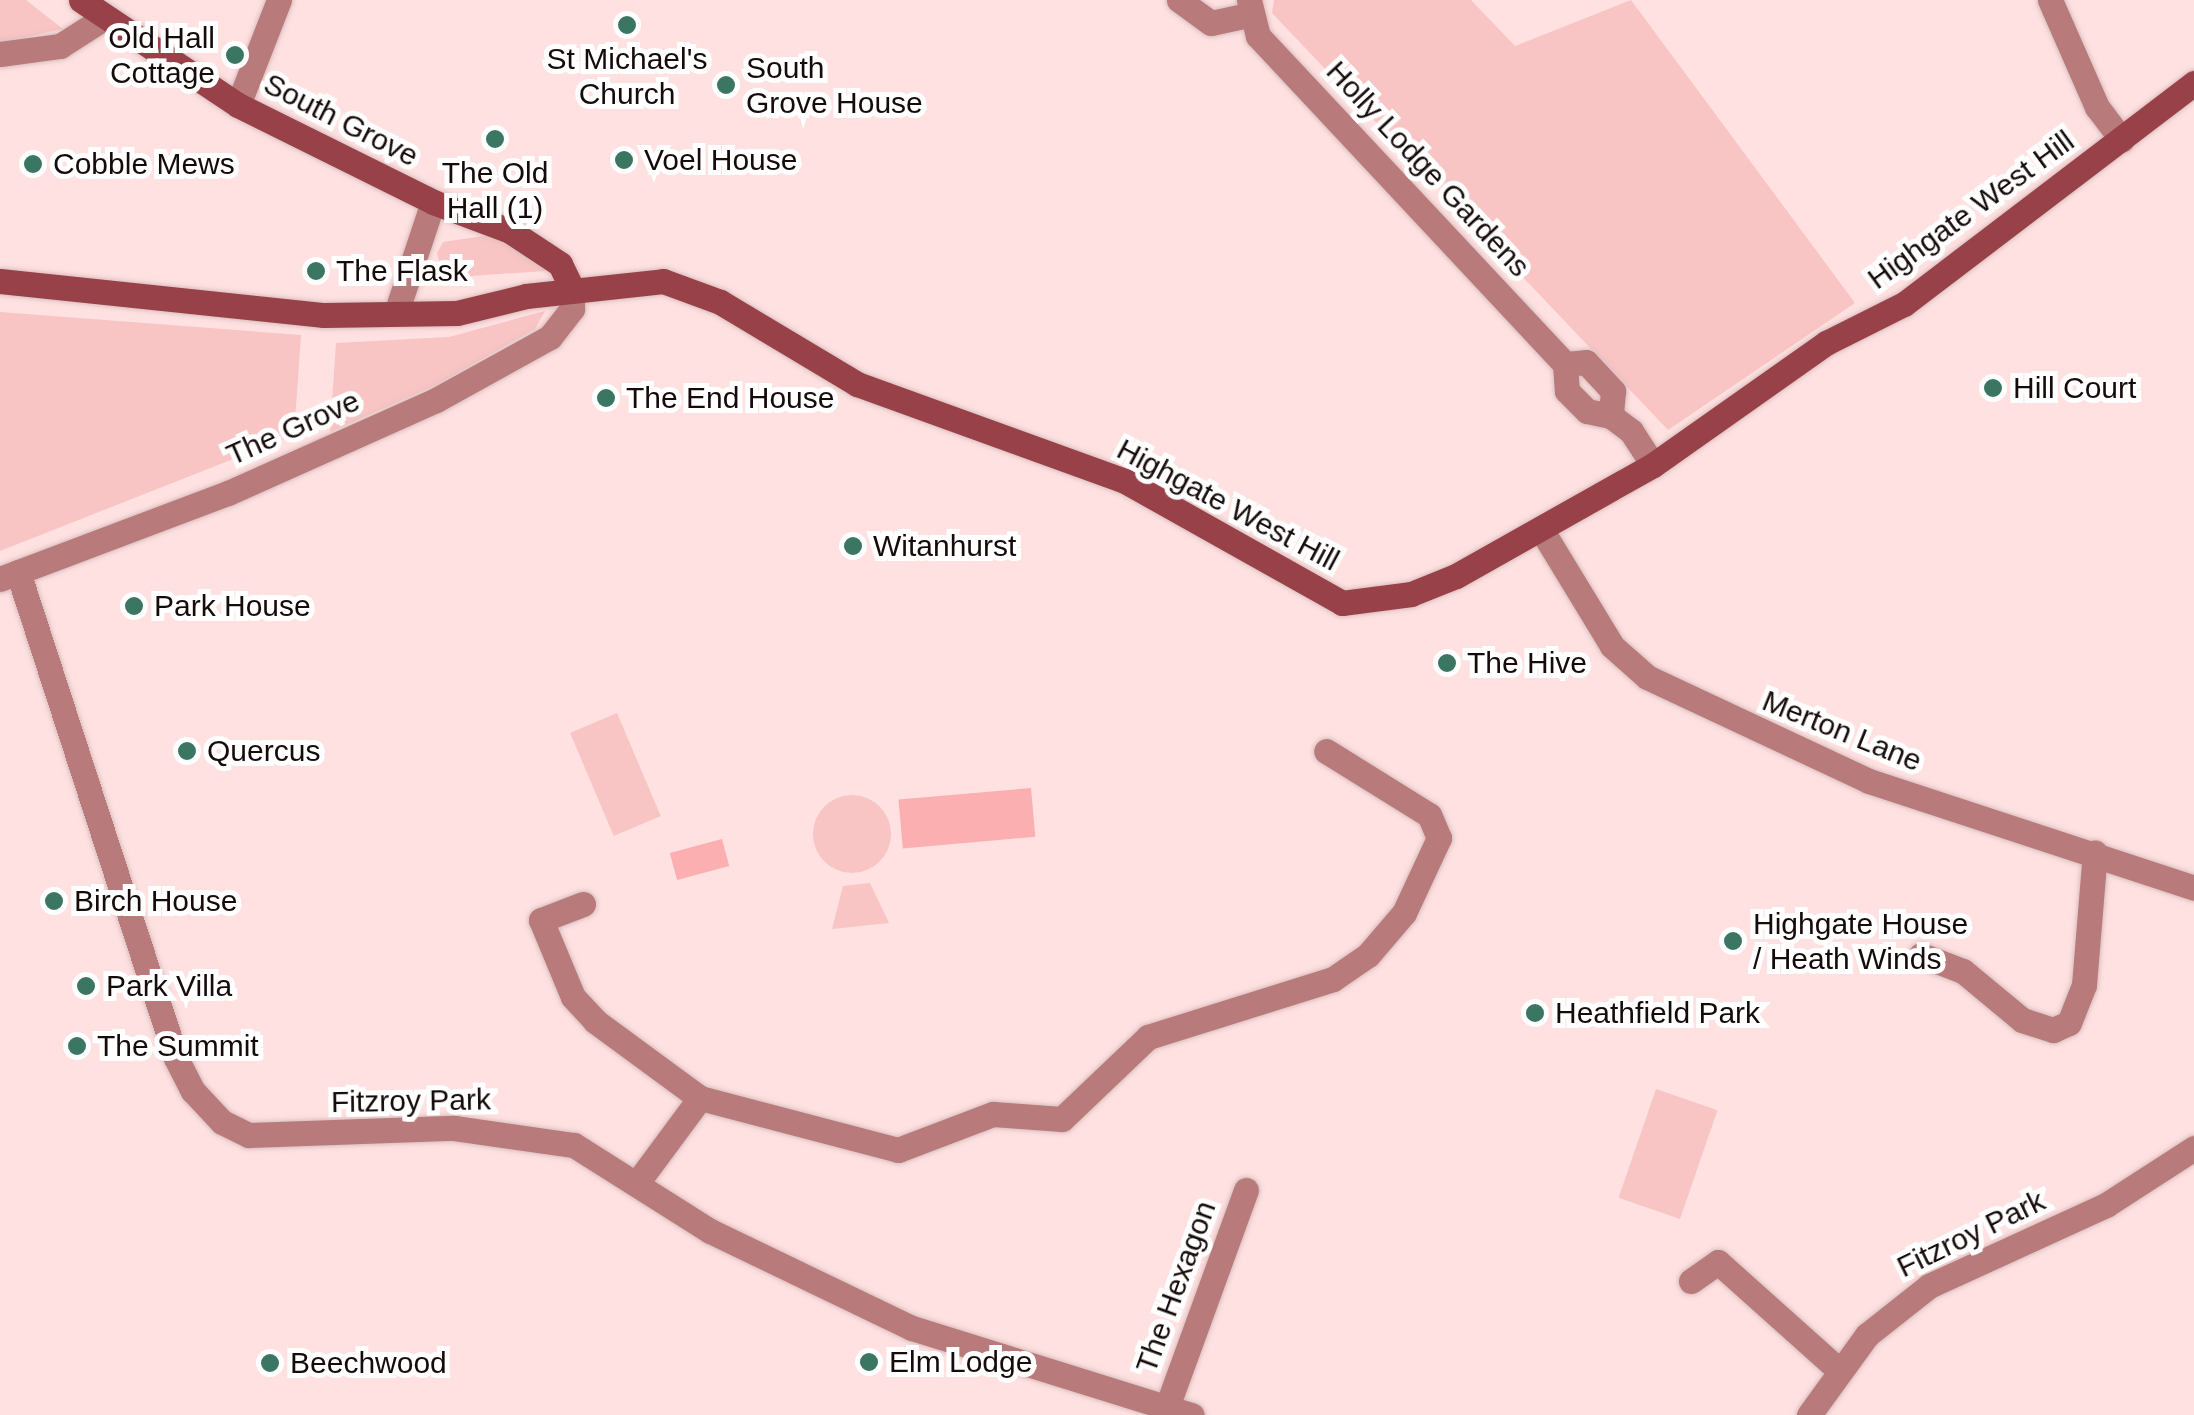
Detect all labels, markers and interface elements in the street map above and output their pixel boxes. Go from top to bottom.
marker: St Michael's Church [616,14,638,36]
place label: Old Hall Cottage [108,20,215,90]
place label: St Michael's Church [547,41,707,112]
marker: Old Hall Cottage [224,44,246,66]
place label: South Grove House [746,50,923,120]
street label: Holly Lodge Gardens [1319,54,1537,284]
street label: South Grove [258,66,424,174]
marker: South Grove House [715,74,737,96]
street label: Highgate West Hill [1861,123,2081,297]
marker: The Old Hall (1) [484,128,506,150]
place label: Voel House [644,142,797,178]
place label: Cobble Mews [53,146,235,182]
marker: Voel House [613,149,635,171]
marker: Cobble Mews [22,153,44,175]
place label: The Old Hall (1) [442,155,548,226]
place label: The Flask [336,253,468,289]
marker: The Flask [305,260,327,282]
place label: Hill Court [2013,370,2136,406]
marker: Hill Court [1982,377,2004,399]
place label: The End House [626,380,834,416]
street label: The Grove [221,383,365,473]
marker: The End House [595,387,617,409]
street label: Highgate West Hill [1111,431,1345,579]
place label: Witanhurst [873,528,1016,564]
marker: Witanhurst [842,535,864,557]
place label: Park House [154,588,311,624]
marker: Park House [123,595,145,617]
place label: The Hive [1467,645,1587,681]
marker: The Hive [1436,652,1458,674]
street label: Merton Lane [1757,683,1927,779]
place label: Quercus [207,733,320,769]
marker: Quercus [176,740,198,762]
place label: Birch House [74,883,237,919]
marker: Birch House [43,890,65,912]
place label: Highgate House / Heath Winds [1753,906,1968,976]
marker: Highgate House / Heath Winds [1722,930,1744,952]
place label: Park Villa [106,968,232,1004]
marker: Park Villa [75,975,97,997]
place label: Heathfield Park [1555,995,1760,1031]
marker: Heathfield Park [1524,1002,1546,1024]
place label: The Summit [97,1028,259,1064]
marker: The Summit [66,1035,88,1057]
street label: Fitzroy Park [331,1082,491,1120]
street label: Fitzroy Park [1891,1183,2051,1285]
street label: The Hexagon [1128,1196,1224,1378]
place label: Elm Lodge [889,1344,1032,1380]
place label: Beechwood [290,1345,447,1381]
marker: Elm Lodge [858,1351,880,1373]
marker: Beechwood [259,1352,281,1374]

